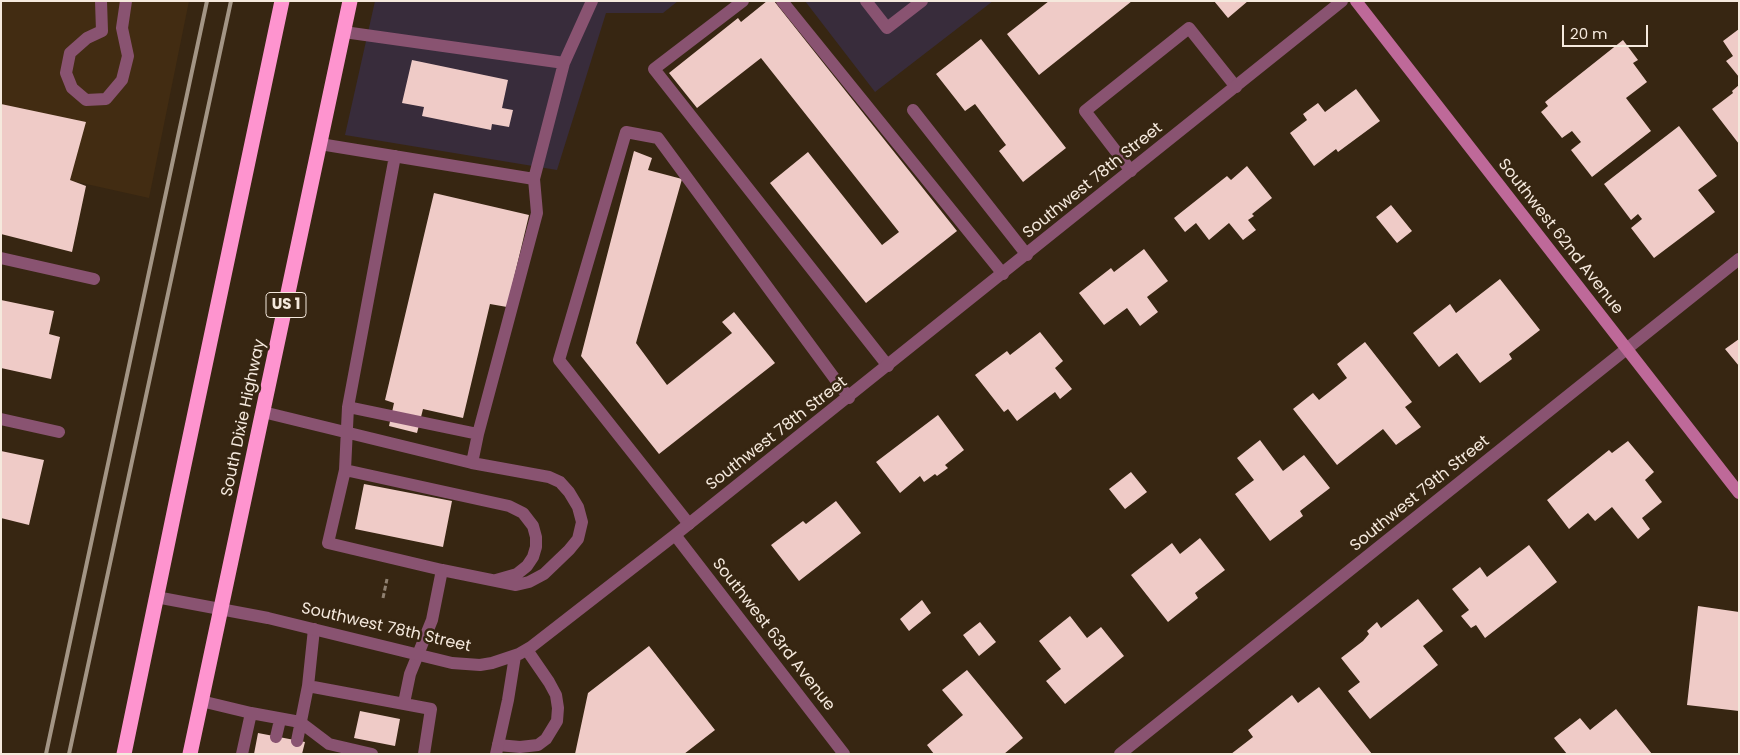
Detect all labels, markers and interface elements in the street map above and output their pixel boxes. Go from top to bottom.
scale bar [1565,15,1651,47]
text: 20 m [1570,23,1608,44]
street label: Southwest 78th Street [1020,119,1166,243]
street label: Southwest 62nd Avenue [1493,155,1627,319]
road number: US 1 [266,292,306,318]
street label: South Dixie Highway [218,338,270,498]
street label: Southwest 78th Street [703,373,851,495]
street label: Southwest 79th Street [1347,432,1493,556]
street label: Southwest 63rd Avenue [708,555,838,715]
street label: Southwest 78th Street [299,599,473,657]

